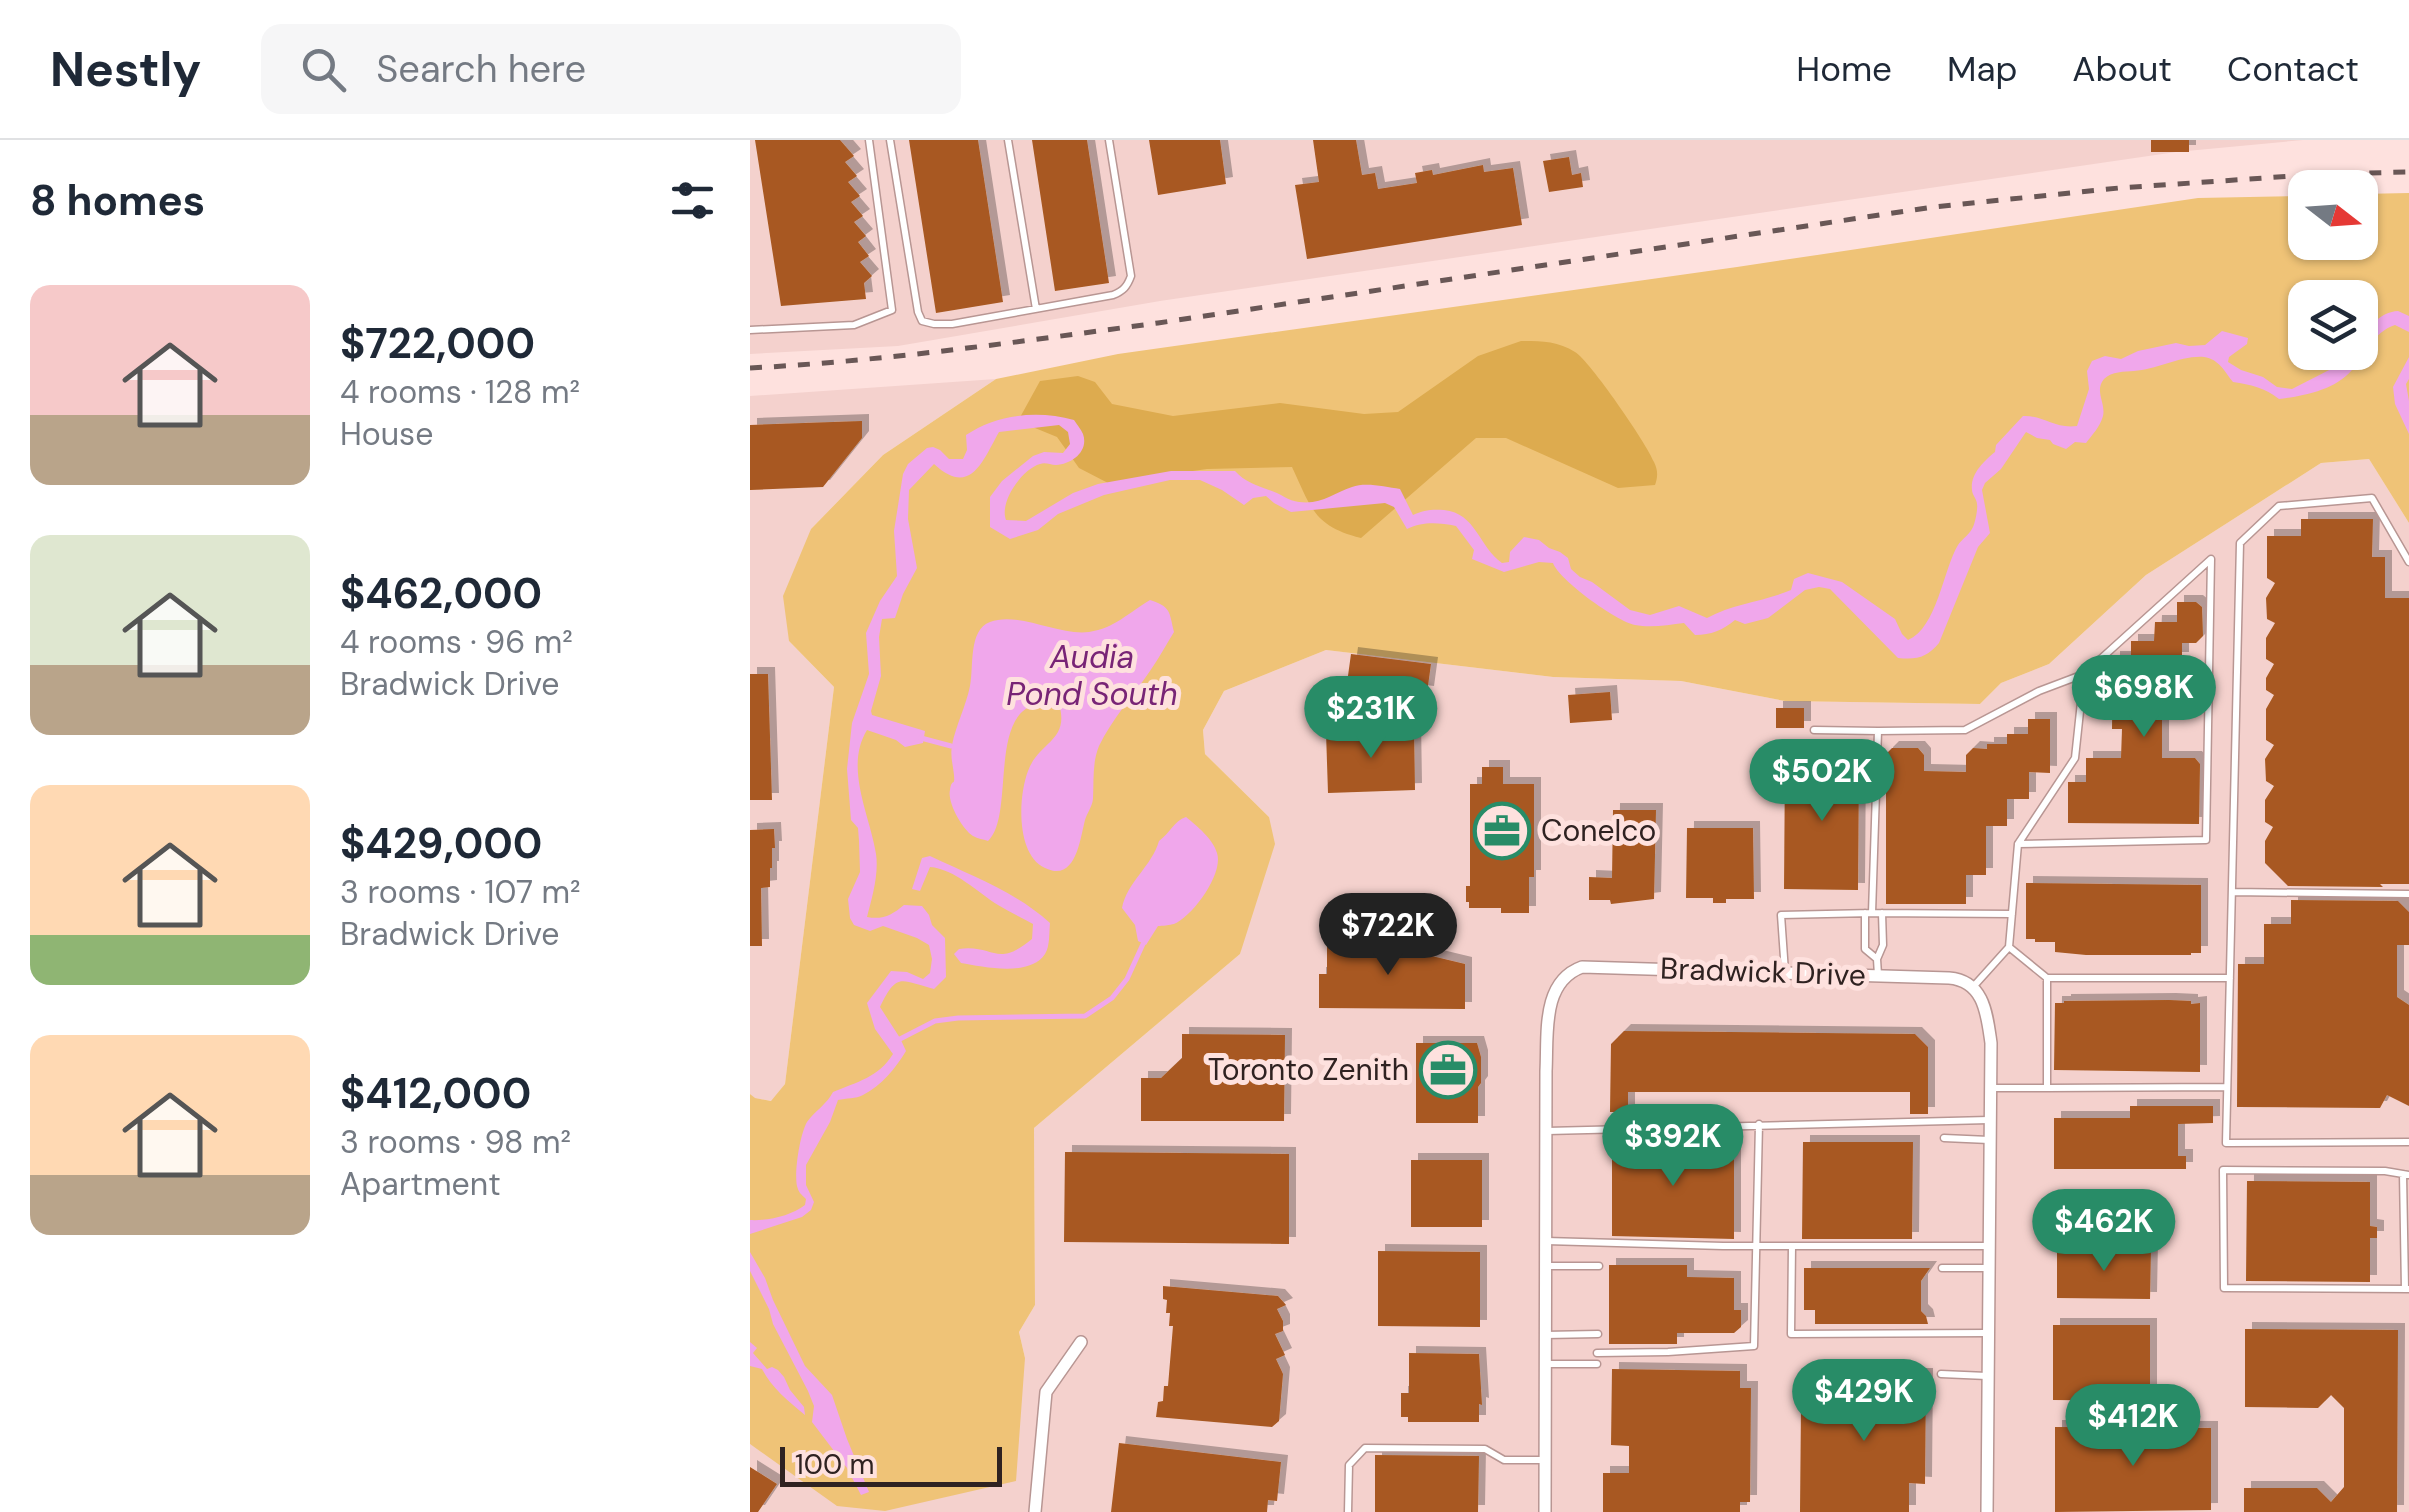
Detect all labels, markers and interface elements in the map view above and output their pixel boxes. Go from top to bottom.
search box [261,24,961,114]
text: Nestly [50,38,201,101]
icon: search [296,42,351,97]
text: Search here [376,44,586,94]
text: Home [1796,46,1892,92]
text: Map [1947,46,2017,92]
text: About [2072,46,2172,92]
text: Contact [2227,46,2359,92]
north arrow [2288,170,2378,260]
map controls [2288,170,2378,370]
text: 8 homes [30,173,205,228]
icon: filters [665,173,720,228]
button: layers [2288,280,2378,370]
text: $722,000 [340,316,535,371]
icon: home [110,325,230,445]
text: 4 rooms · 128 m² [340,371,580,413]
text: House [340,413,433,455]
text: $462,000 [340,566,542,621]
icon: home [110,575,230,695]
text: 4 rooms · 96 m² [340,621,573,663]
water label: Audia Pond South [1006,636,1178,715]
pin: $698K [2074,655,2214,740]
text: Bradwick Drive [340,663,559,705]
text: $698K [2094,666,2194,708]
pin: $231K [1301,676,1441,761]
text: $231K [1326,687,1416,729]
pin: $502K [1752,739,1892,824]
text: $502K [1772,750,1873,792]
office icon: Conelco [1472,801,1532,861]
place label: Conelco [1541,811,1656,850]
text: $429,000 [340,816,542,871]
icon: home [110,825,230,945]
text: 3 rooms · 107 m² [340,871,581,913]
pin: $722K [1318,893,1458,978]
text: $722K [1341,904,1435,946]
text: Bradwick Drive [340,913,559,955]
street label: Bradwick Drive [1660,948,1866,995]
office icon: Toronto Zenith [1418,1040,1478,1100]
place label: Toronto Zenith [1208,1050,1409,1089]
text: $412,000 [340,1066,531,1121]
icon: home [110,1075,230,1195]
pin: $392K [1603,1104,1743,1189]
text: $392K [1624,1115,1722,1157]
text: 3 rooms · 98 m² [340,1121,571,1163]
text: Apartment [340,1163,501,1205]
pin: $462K [2034,1189,2174,1274]
text: $462K [2054,1200,2154,1242]
pin: $429K [1794,1359,1934,1444]
text: $429K [1814,1370,1914,1412]
pin: $412K [2063,1384,2203,1469]
text: $412K [2087,1395,2179,1437]
scale bar [780,1442,1002,1486]
text: 100 m [795,1446,874,1483]

